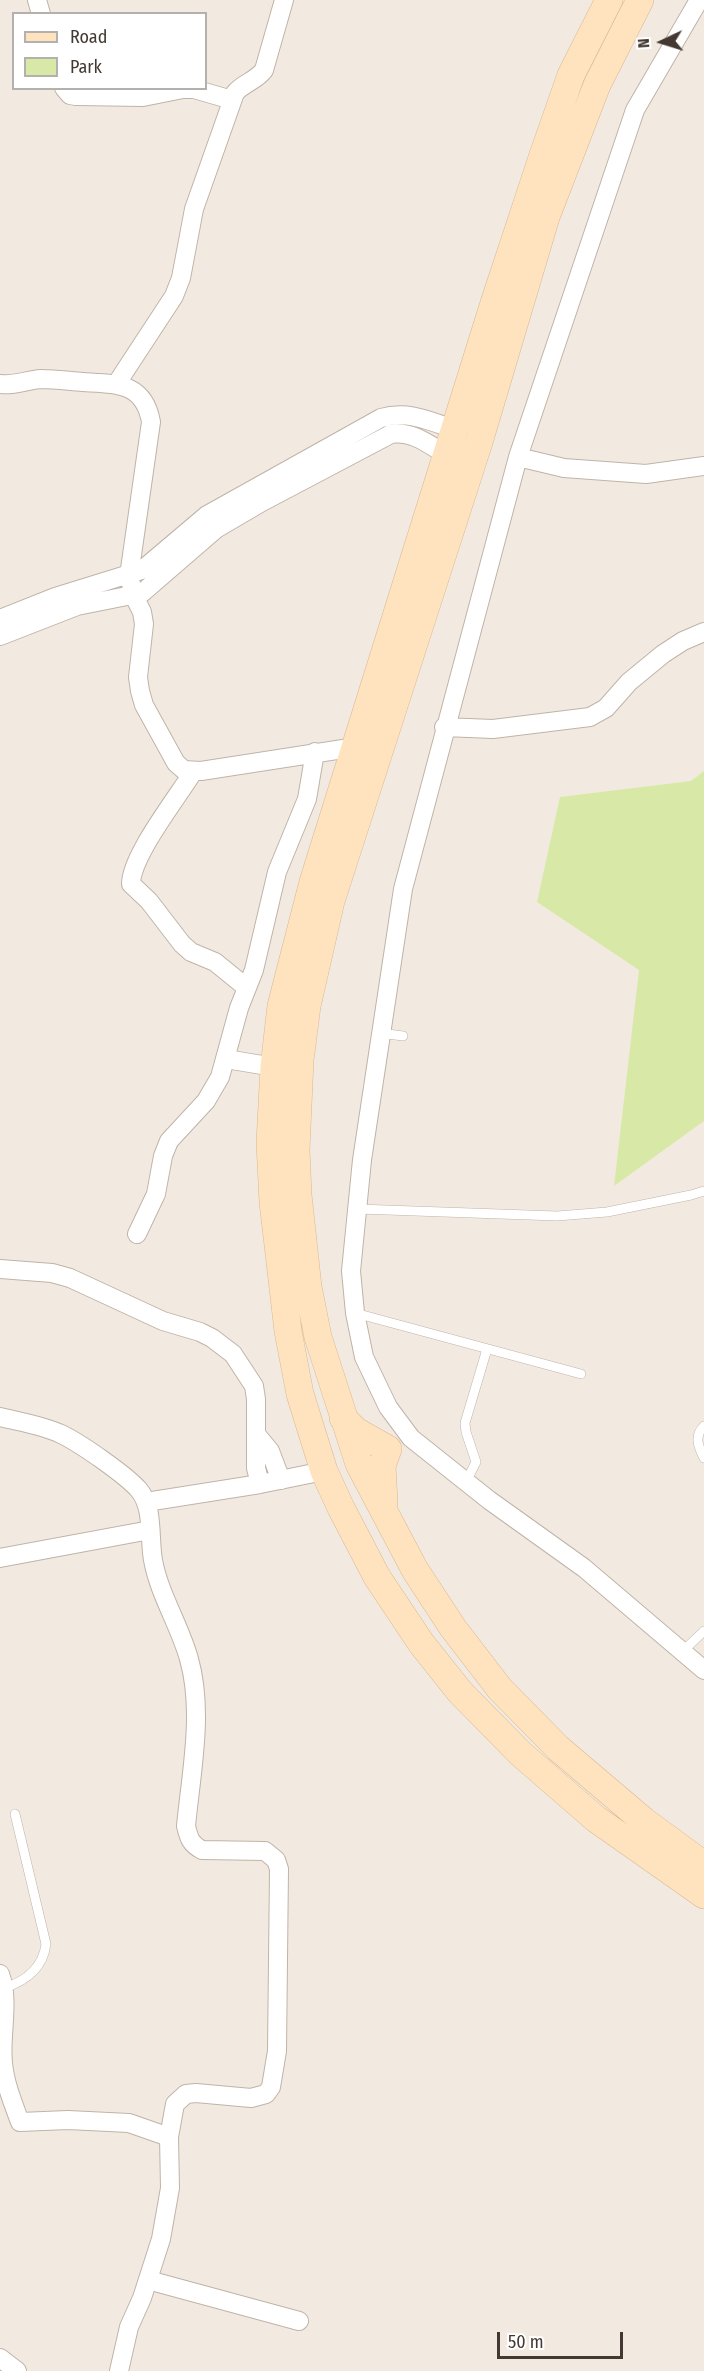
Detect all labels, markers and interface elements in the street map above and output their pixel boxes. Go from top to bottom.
legend [12,12,207,90]
north arrow [632,12,692,72]
text: Road [70,26,107,48]
text: N [634,38,653,49]
text: Park [70,56,102,78]
scale bar [500,2320,626,2358]
text: 50 m [508,2331,544,2353]

